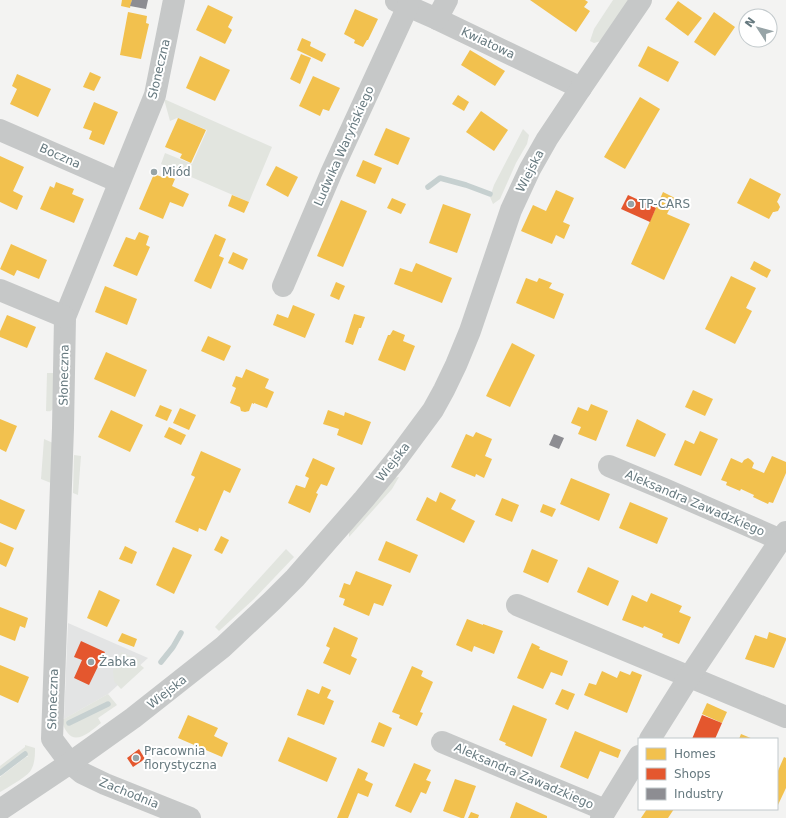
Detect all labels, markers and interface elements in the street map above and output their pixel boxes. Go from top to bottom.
north arrow [738,8,778,48]
text: N [742,15,758,30]
street label: Kwiatowa [459,24,517,62]
street label: Słoneczna [145,38,173,100]
street label: Ludwika Waryńskiego [311,84,377,208]
street label: Boczna [37,141,83,171]
street label: Wiejska [513,147,547,195]
place label: Miód [162,165,191,179]
marker: Miód [149,167,159,177]
place label: TP-CARS [638,197,690,211]
marker: TP-CARS [626,199,636,209]
street label: Słoneczna [56,344,72,406]
street label: Wiejska [373,440,413,484]
street label: Aleksandra Zawadzkiego [623,467,767,539]
place label: Żabka [99,654,136,669]
marker: Żabka [86,657,96,667]
street label: Słoneczna [45,668,61,730]
street label: Wiejska [145,672,189,712]
legend [638,738,778,810]
street label: Aleksandra Zawadzkiego [452,740,596,812]
place label: Pracownia florystyczna [144,744,217,772]
text: Homes [674,747,716,761]
marker: Pracownia florystyczna [131,753,141,763]
text: Shops [674,767,710,781]
street label: Zachodnia [97,775,161,811]
text: Industry [674,787,723,801]

